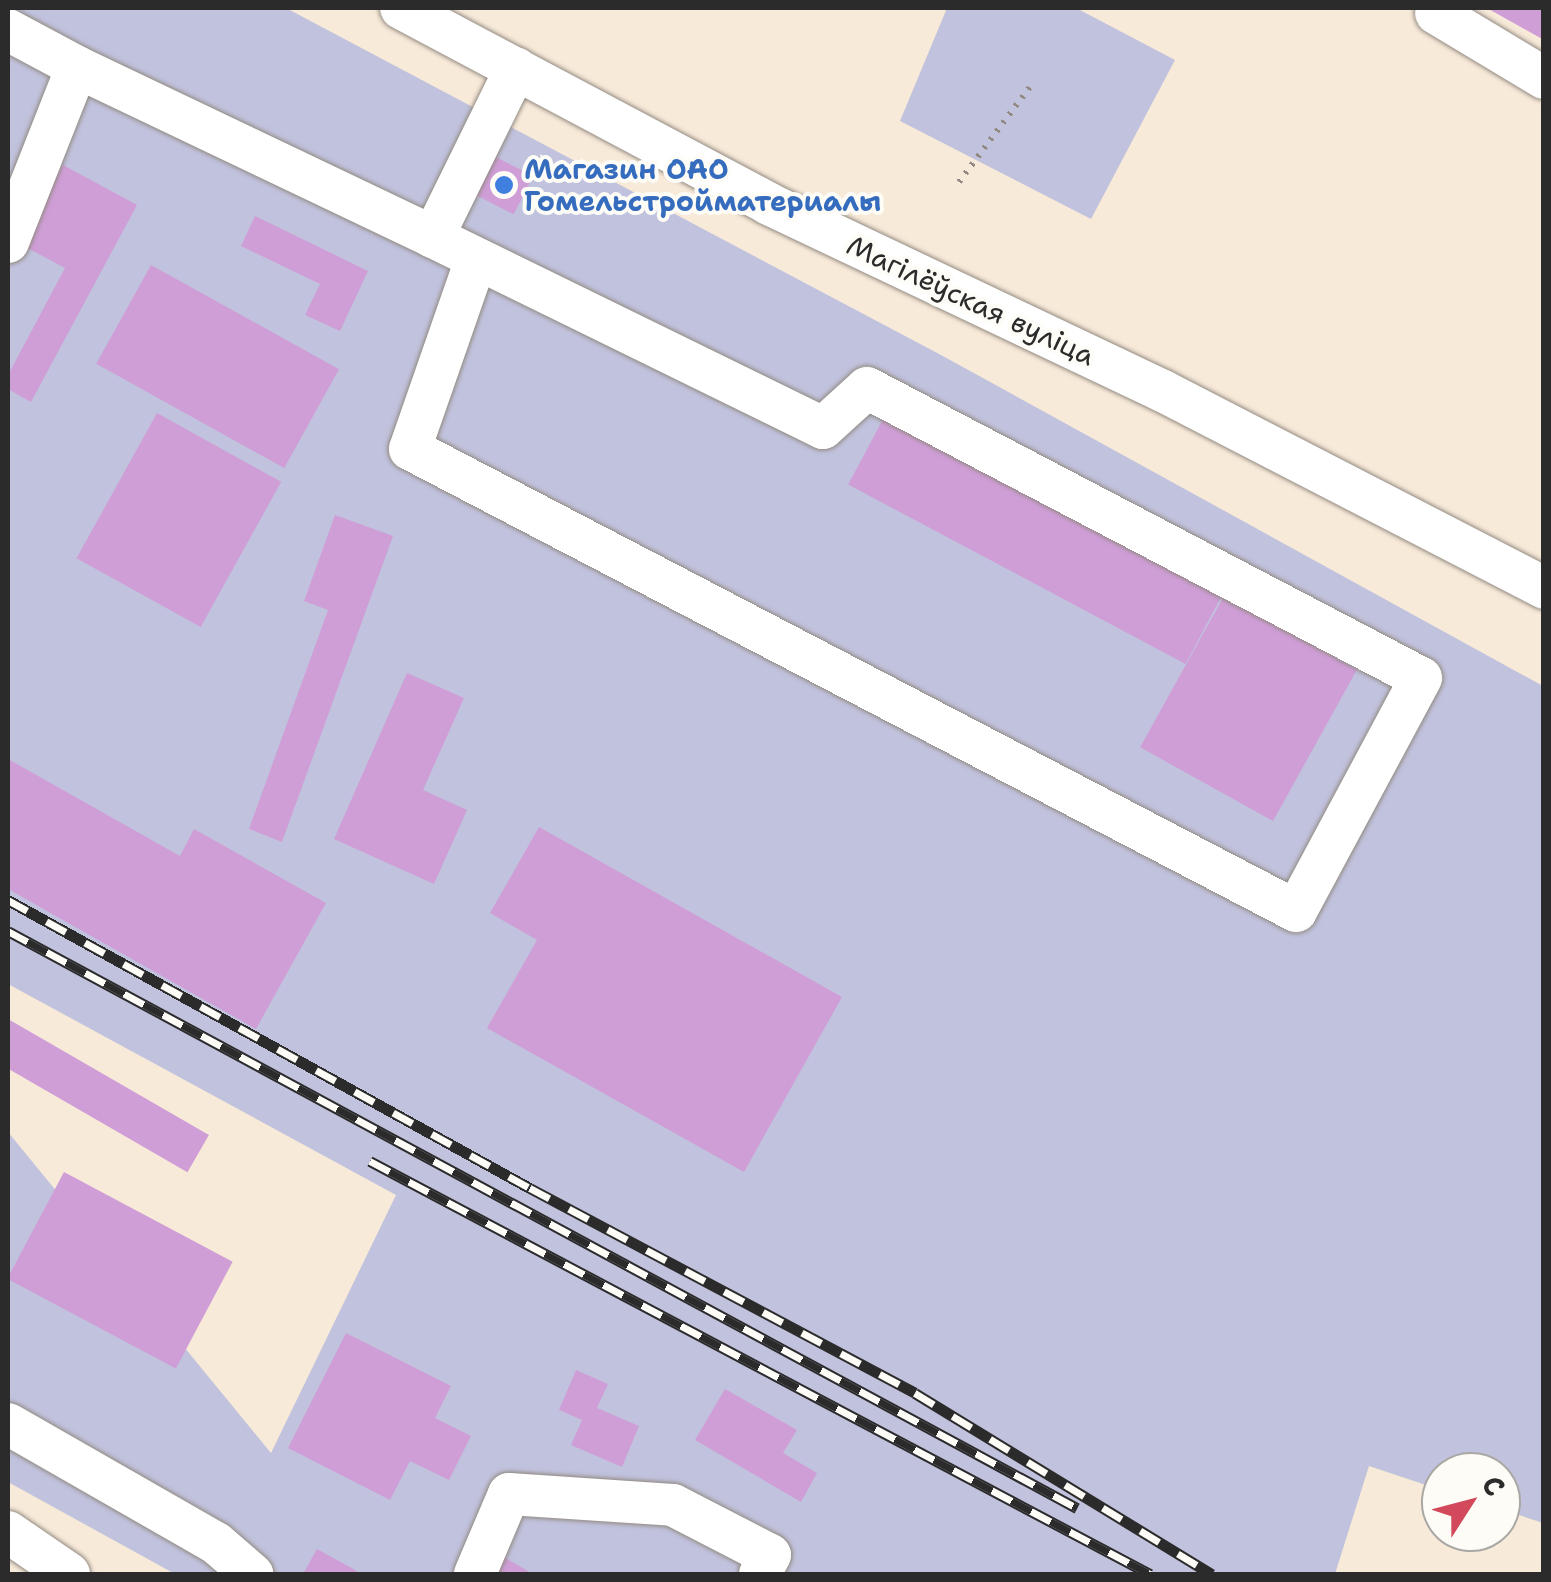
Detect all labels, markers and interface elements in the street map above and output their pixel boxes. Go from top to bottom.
place label: Магазин ОАО Гомельстройматериалы [524,152,881,218]
marker: Магазин ОАО Гомельстройматериалы [493,174,515,196]
street label: Магілёўская вуліца [842,228,1100,372]
north arrow [1421,1452,1521,1552]
text: С [1473,1467,1514,1504]

